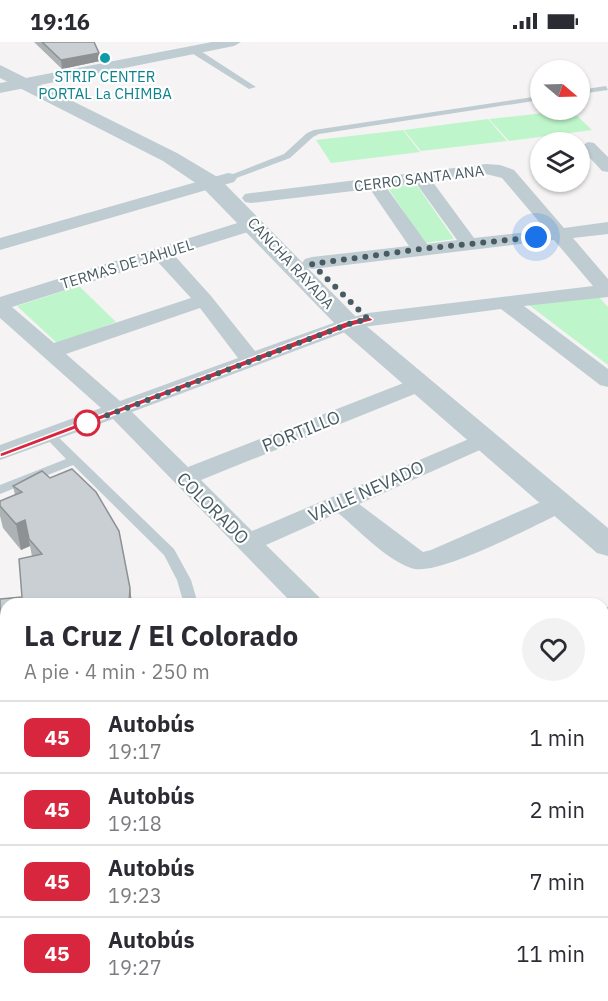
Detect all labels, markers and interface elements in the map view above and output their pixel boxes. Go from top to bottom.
text: 19:16 [30,7,90,36]
marker: STRIP CENTER PORTAL La CHIMBA [98,51,112,65]
north arrow [530,60,590,120]
map controls [530,60,590,192]
place label: STRIP CENTER PORTAL La CHIMBA [38,67,172,103]
button: layers [530,132,590,192]
street label: CERRO SANTA ANA [353,161,485,195]
street label: CANCHA RAYADA [244,213,339,313]
your location [521,222,551,252]
street label: TERMAS DE JAHUEL [58,235,196,293]
street label: PORTILLO [259,405,343,457]
unlabelled marker [74,410,100,436]
street label: VALLE NEVADO [305,455,427,527]
street label: COLORADO [172,467,254,549]
text: La Cruz / El Colorado [24,617,298,654]
button: heart [522,618,585,681]
text: A pie · 4 min · 250 m [24,658,210,685]
text: Autobús [108,709,195,738]
text: 45 [44,723,70,751]
text: 1 min [529,723,585,752]
text: 19:17 [108,738,162,765]
text: Autobús [108,781,195,810]
text: 45 [44,795,70,823]
text: 2 min [529,795,585,824]
text: 19:18 [108,810,162,837]
text: Autobús [108,853,195,882]
text: 45 [44,867,70,895]
text: 7 min [529,867,585,896]
text: 19:23 [108,882,162,909]
text: Autobús [108,925,195,954]
text: 45 [44,939,70,967]
text: 11 min [516,939,585,968]
text: 19:27 [108,954,162,981]

